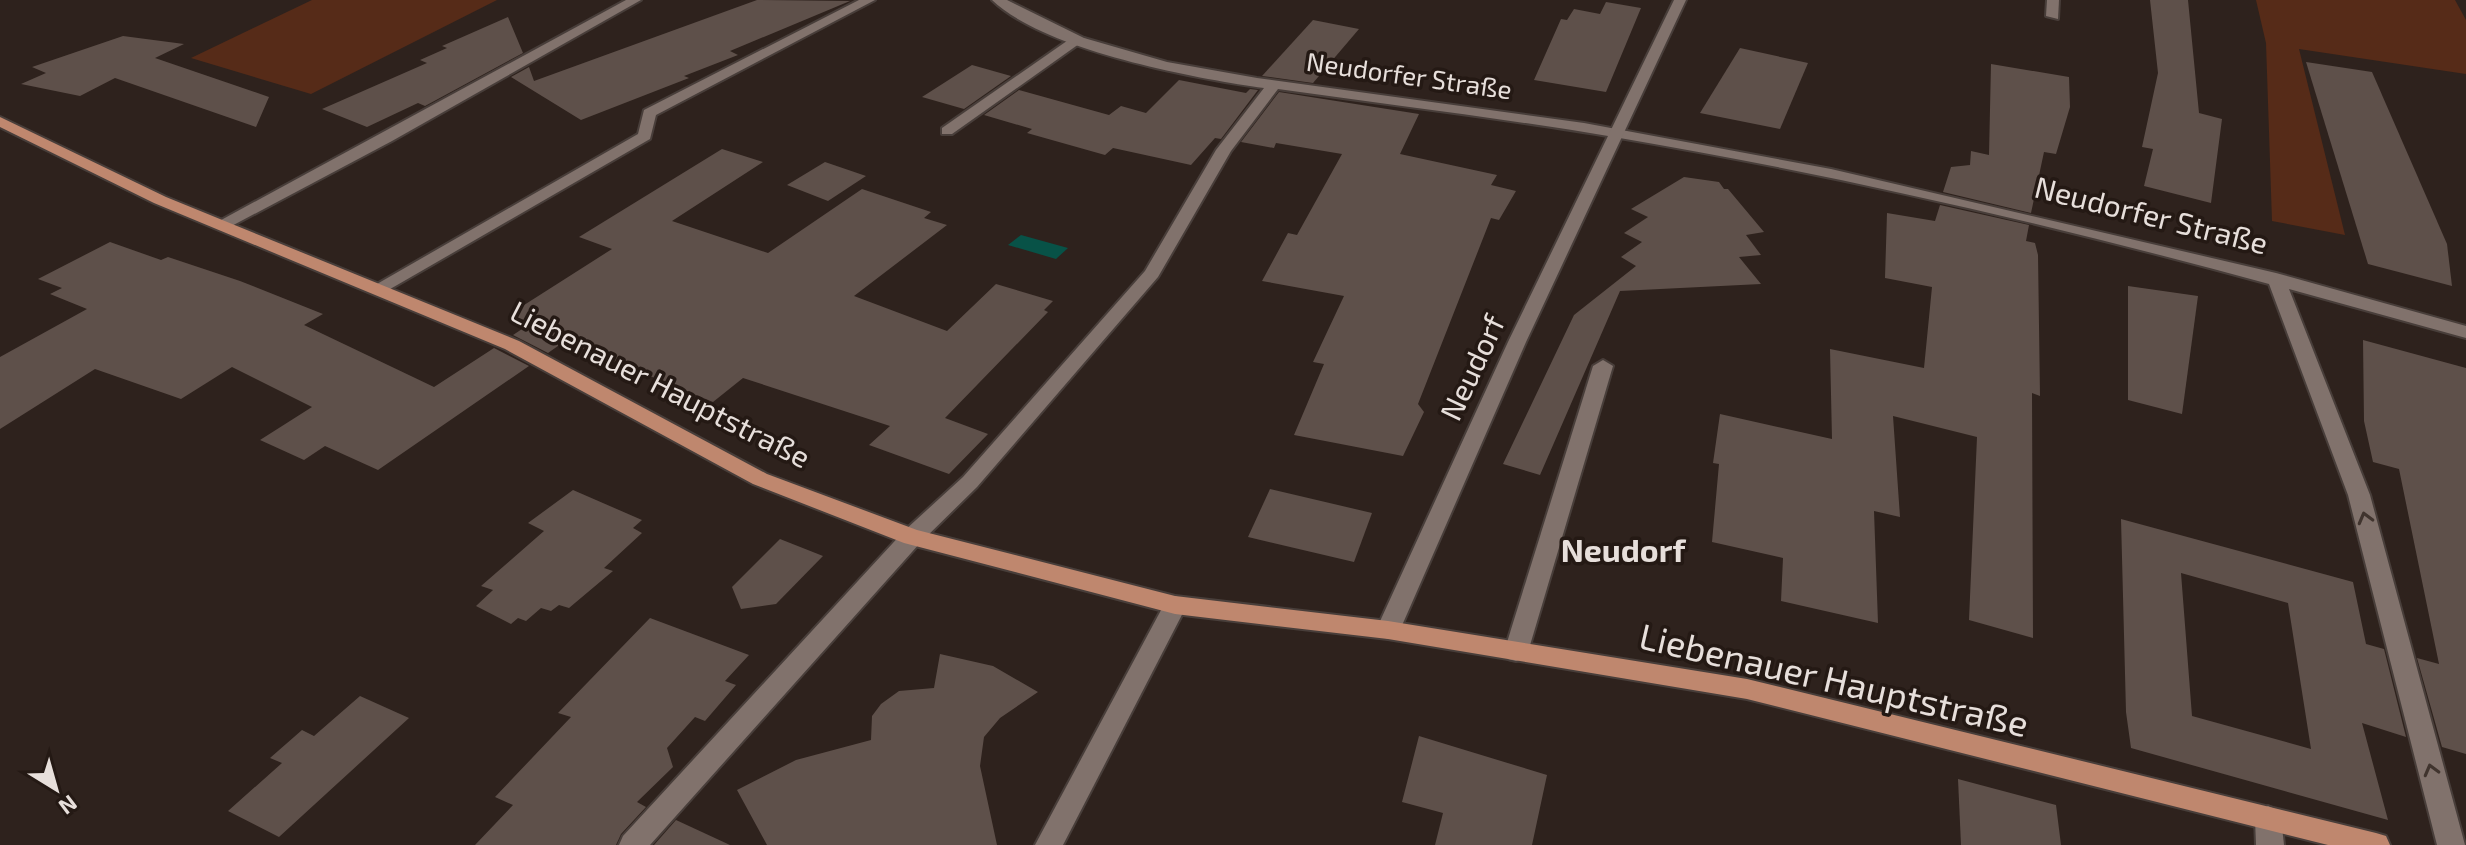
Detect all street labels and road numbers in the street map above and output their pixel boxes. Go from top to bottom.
street label: Neudorfer Straße [1305,45,1514,104]
street label: Neudorfer Straße [2031,168,2272,260]
street label: Liebenauer Hauptstraße [505,292,817,474]
street label: Neudorf [1431,308,1511,426]
street label: Liebenauer Hauptstraße [1636,613,2033,744]

